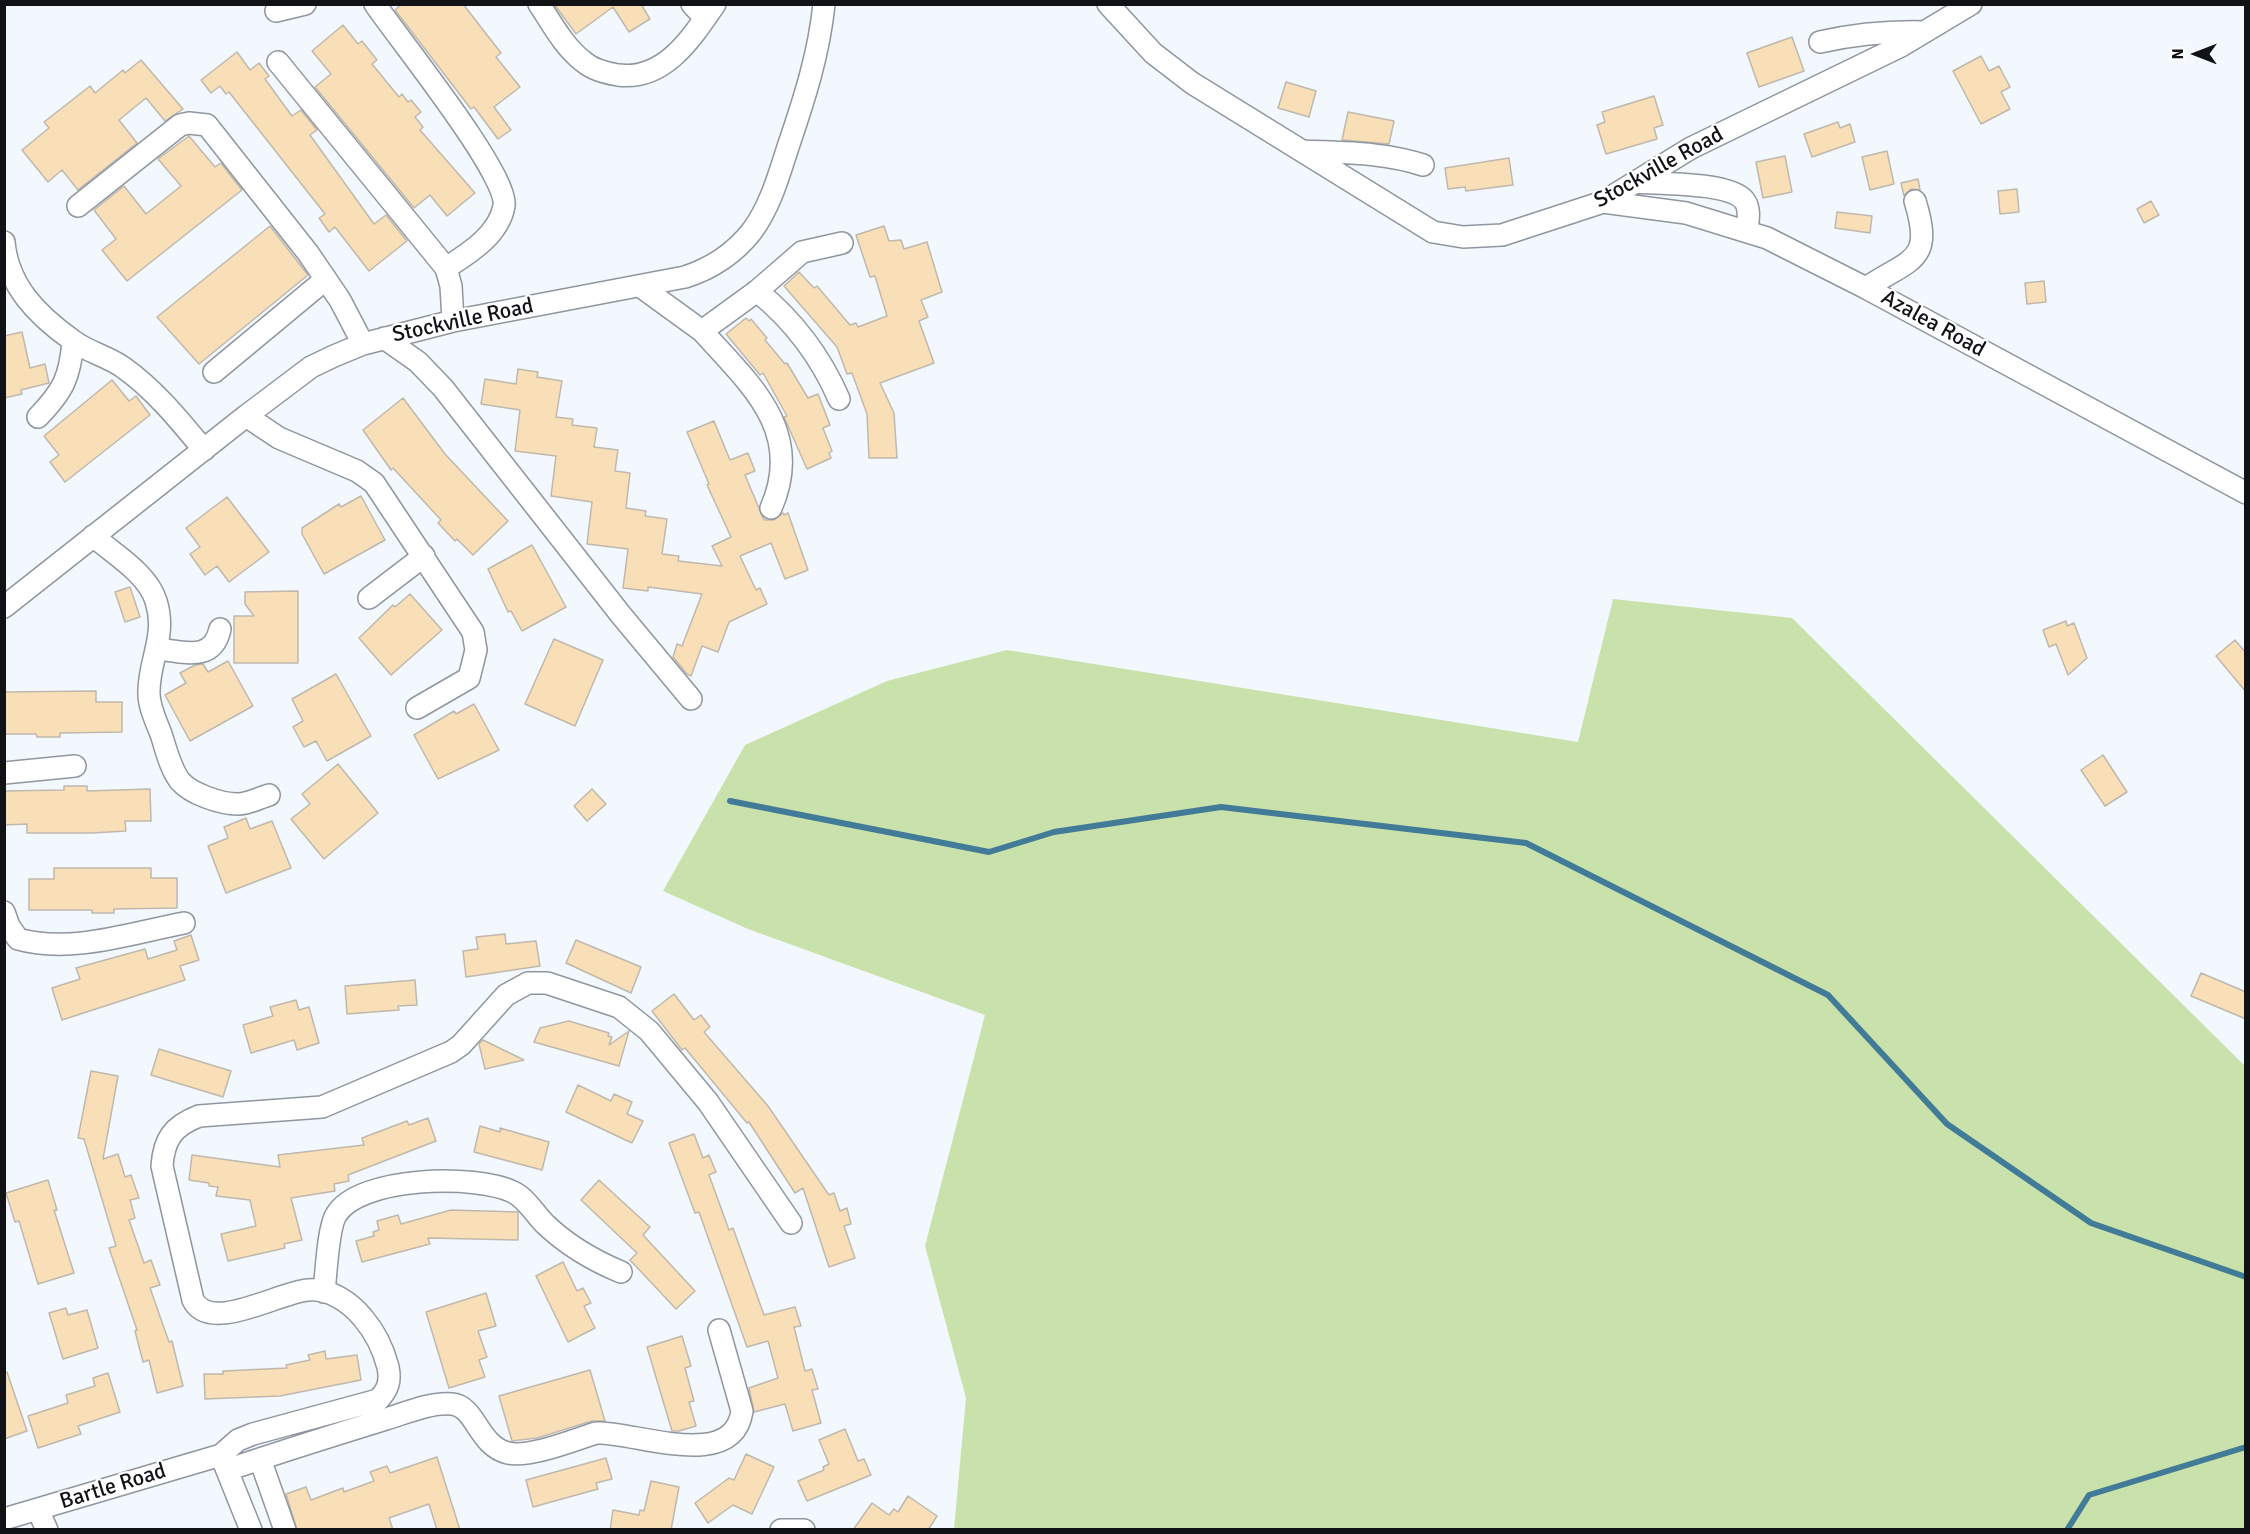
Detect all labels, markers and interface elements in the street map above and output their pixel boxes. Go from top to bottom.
north arrow [2166,24,2226,84]
text: N [2168,48,2188,60]
street label: Stockville Road [1590,122,1728,214]
street label: Azalea Road [1876,285,1990,363]
street label: Stockville Road [390,293,536,349]
street label: Bartle Road [57,1458,169,1516]

